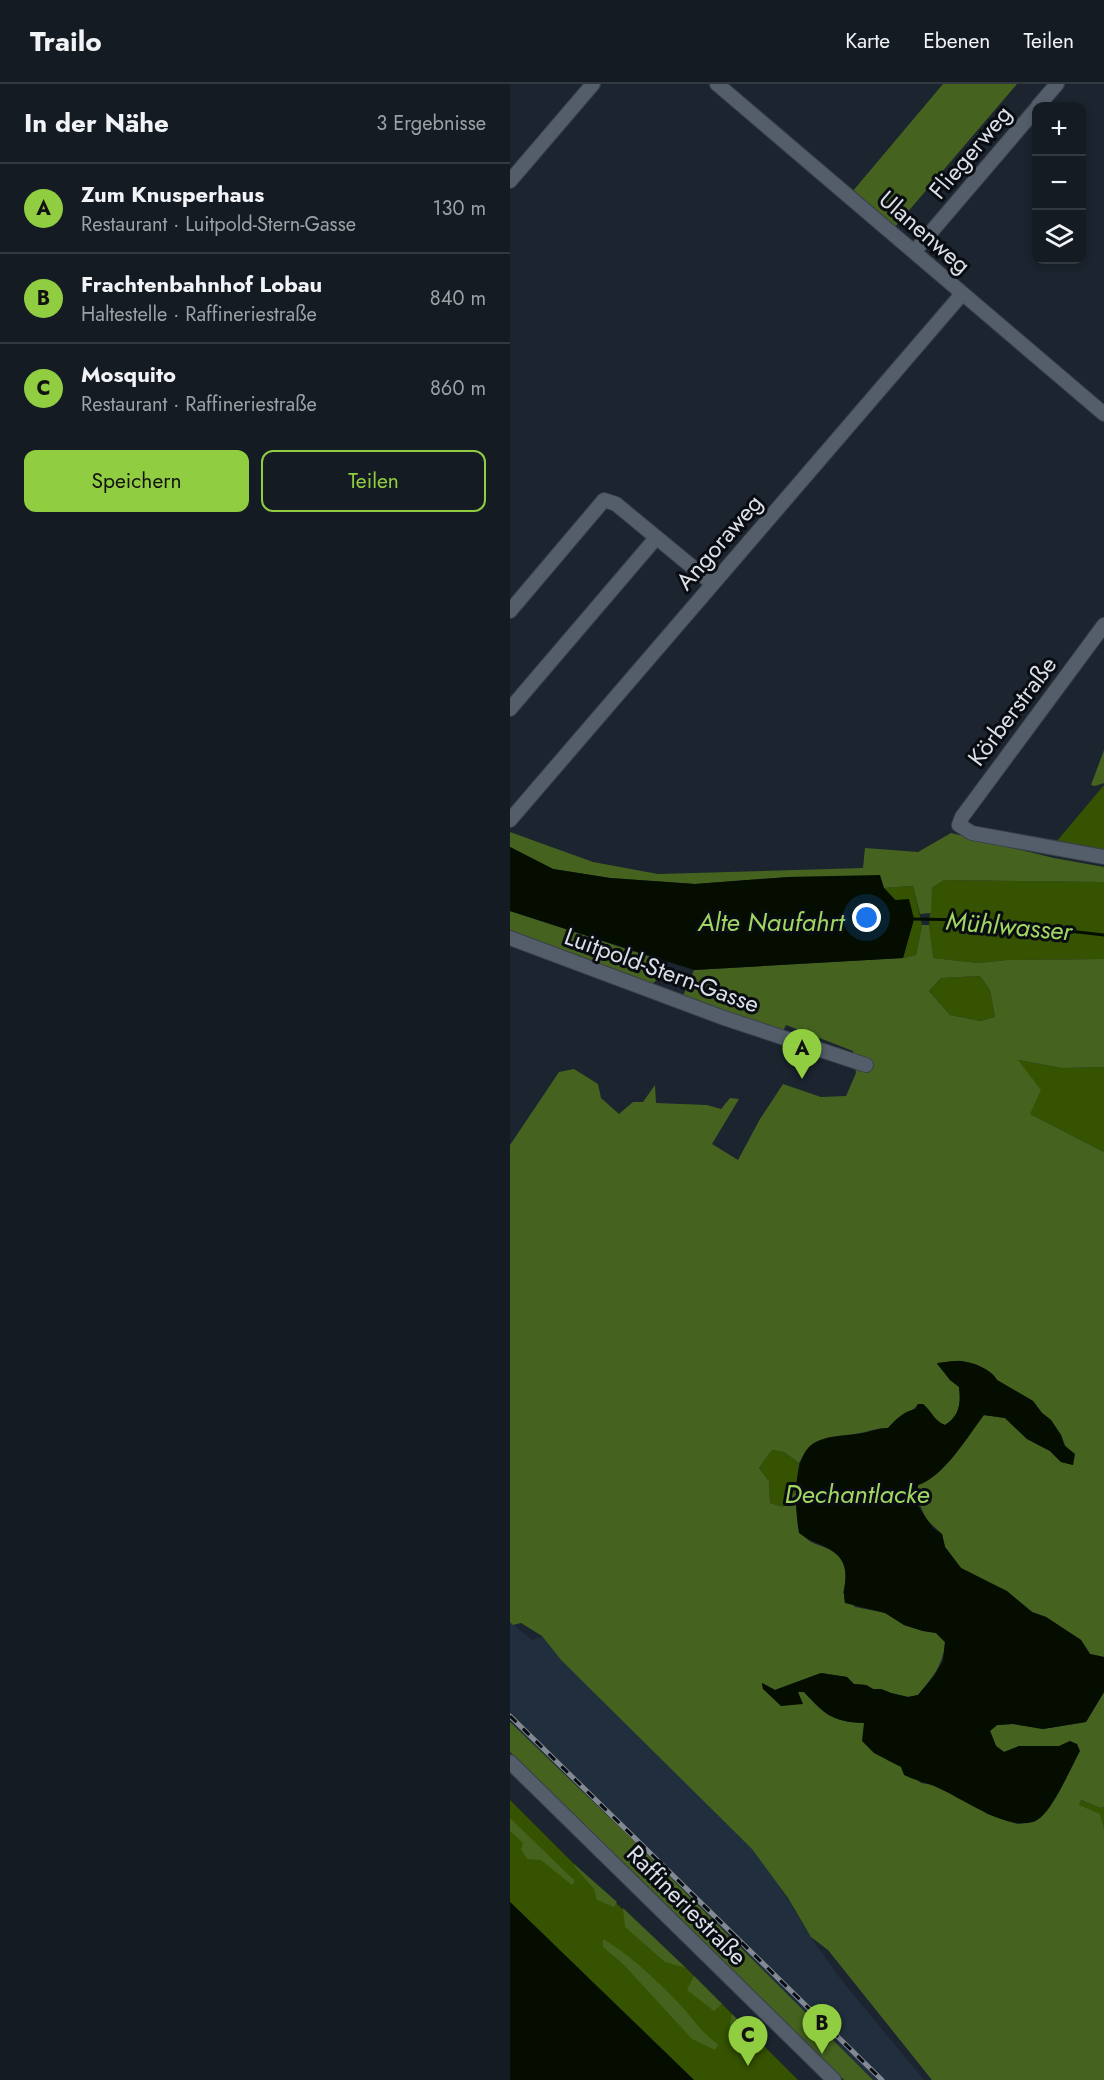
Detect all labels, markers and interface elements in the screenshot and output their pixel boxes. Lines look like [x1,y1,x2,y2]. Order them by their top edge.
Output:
text: Trailo [30,21,102,62]
text: Karte [845,26,890,56]
text: Ebenen [923,26,990,56]
text: Teilen [1023,26,1074,56]
street label: Fliegerweg [920,97,1020,207]
map controls [1032,102,1086,264]
button: + [1032,102,1086,156]
text: In der Nähe [24,104,169,142]
text: 3 Ergebnisse [376,109,486,138]
button: − [1032,156,1086,210]
text: Zum Knusperhaus [81,178,264,210]
street label: Ulanenweg [871,182,979,282]
text: A [36,194,51,223]
text: 130 m [432,194,486,223]
text: Restaurant · Luitpold-Stern-Gasse [81,210,356,239]
button: layers [1032,210,1086,264]
text: Frachtenbahnhof Lobau [81,268,322,300]
text: B [37,284,50,313]
text: 840 m [430,284,486,313]
text: Haltestelle · Raffineriestraße [81,300,317,329]
text: Mosquito [81,358,176,390]
text: C [36,374,51,403]
text: 860 m [430,374,486,403]
text: Restaurant · Raffineriestraße [81,390,317,419]
button: Speichern [24,450,249,512]
button: Teilen [261,450,486,512]
street label: Angoraweg [667,486,771,598]
street label: Körberstraße [959,649,1065,773]
water label: Mühlwasser [944,902,1075,951]
water label: Alte Naufahrt [697,903,846,941]
your location [852,903,881,932]
street label: Luitpold-Stern-Gasse [560,919,764,1021]
pin: A [782,1030,822,1079]
water label: Dechantlacke [784,1475,930,1513]
street label: Raffineriestraße [619,1837,755,1973]
pin: B [802,2004,842,2054]
pin: C [728,2016,768,2066]

